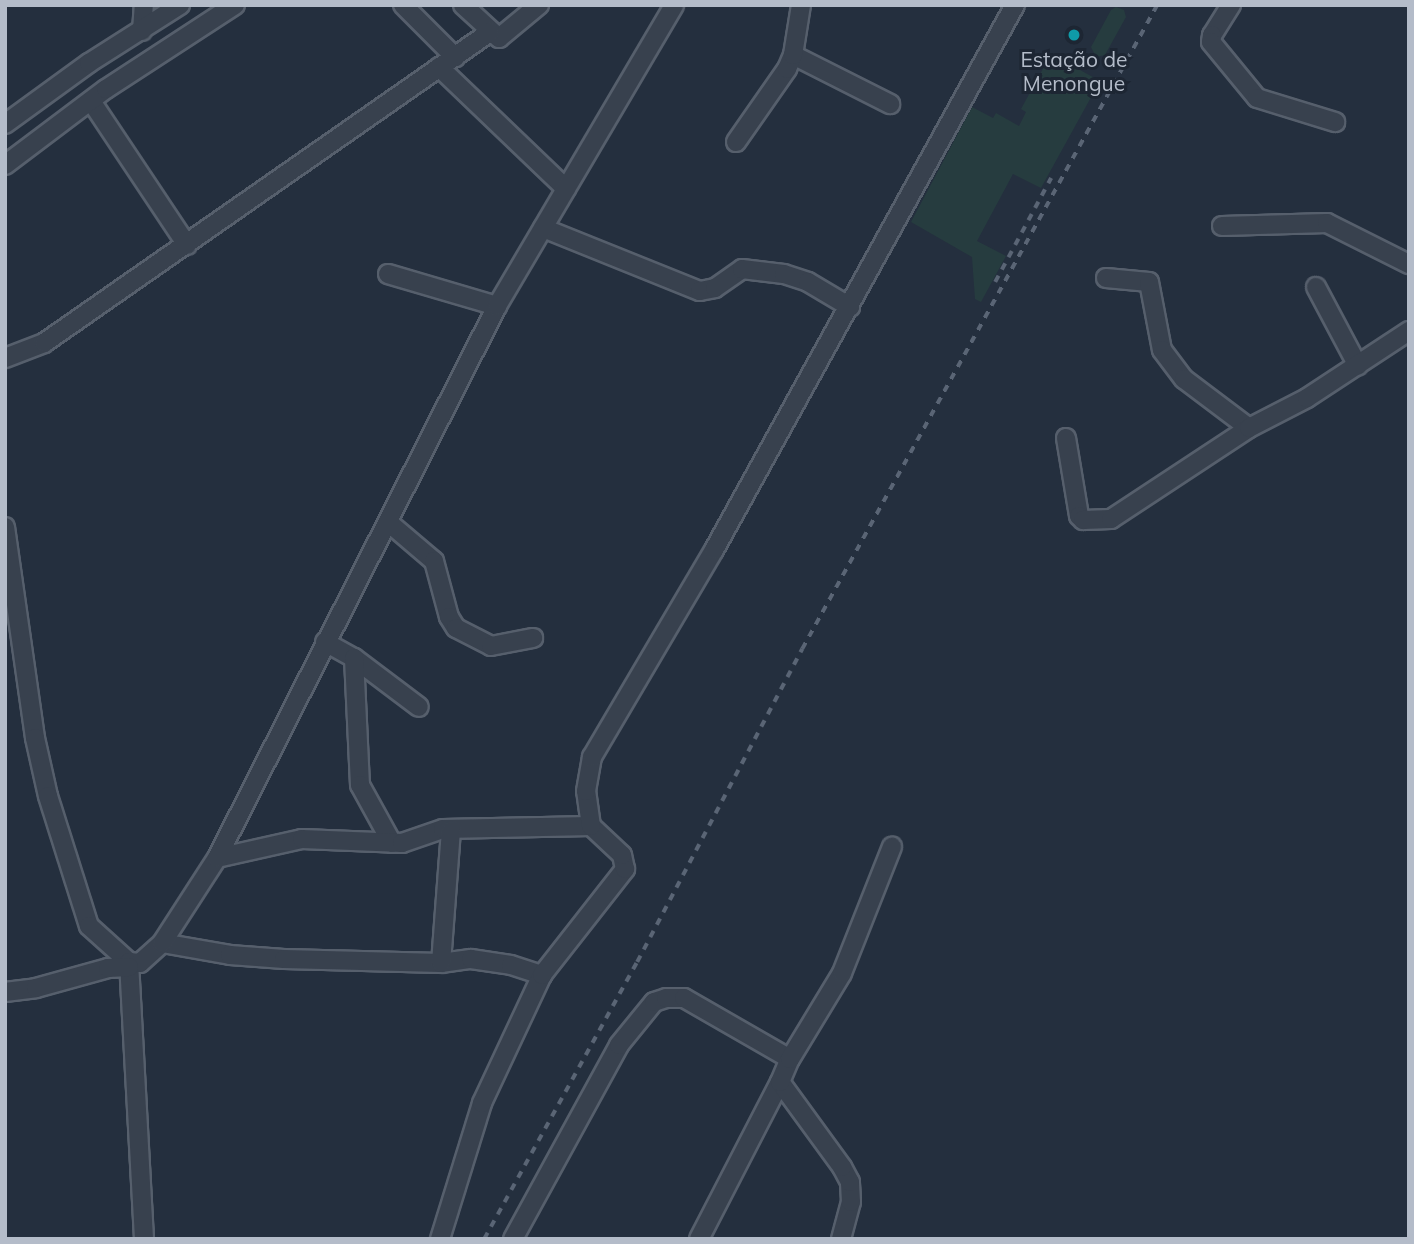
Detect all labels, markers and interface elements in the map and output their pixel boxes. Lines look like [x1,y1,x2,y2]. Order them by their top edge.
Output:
marker: Estação de Menongue [1066,27,1082,43]
place label: Estação de Menongue [1021,46,1127,96]

